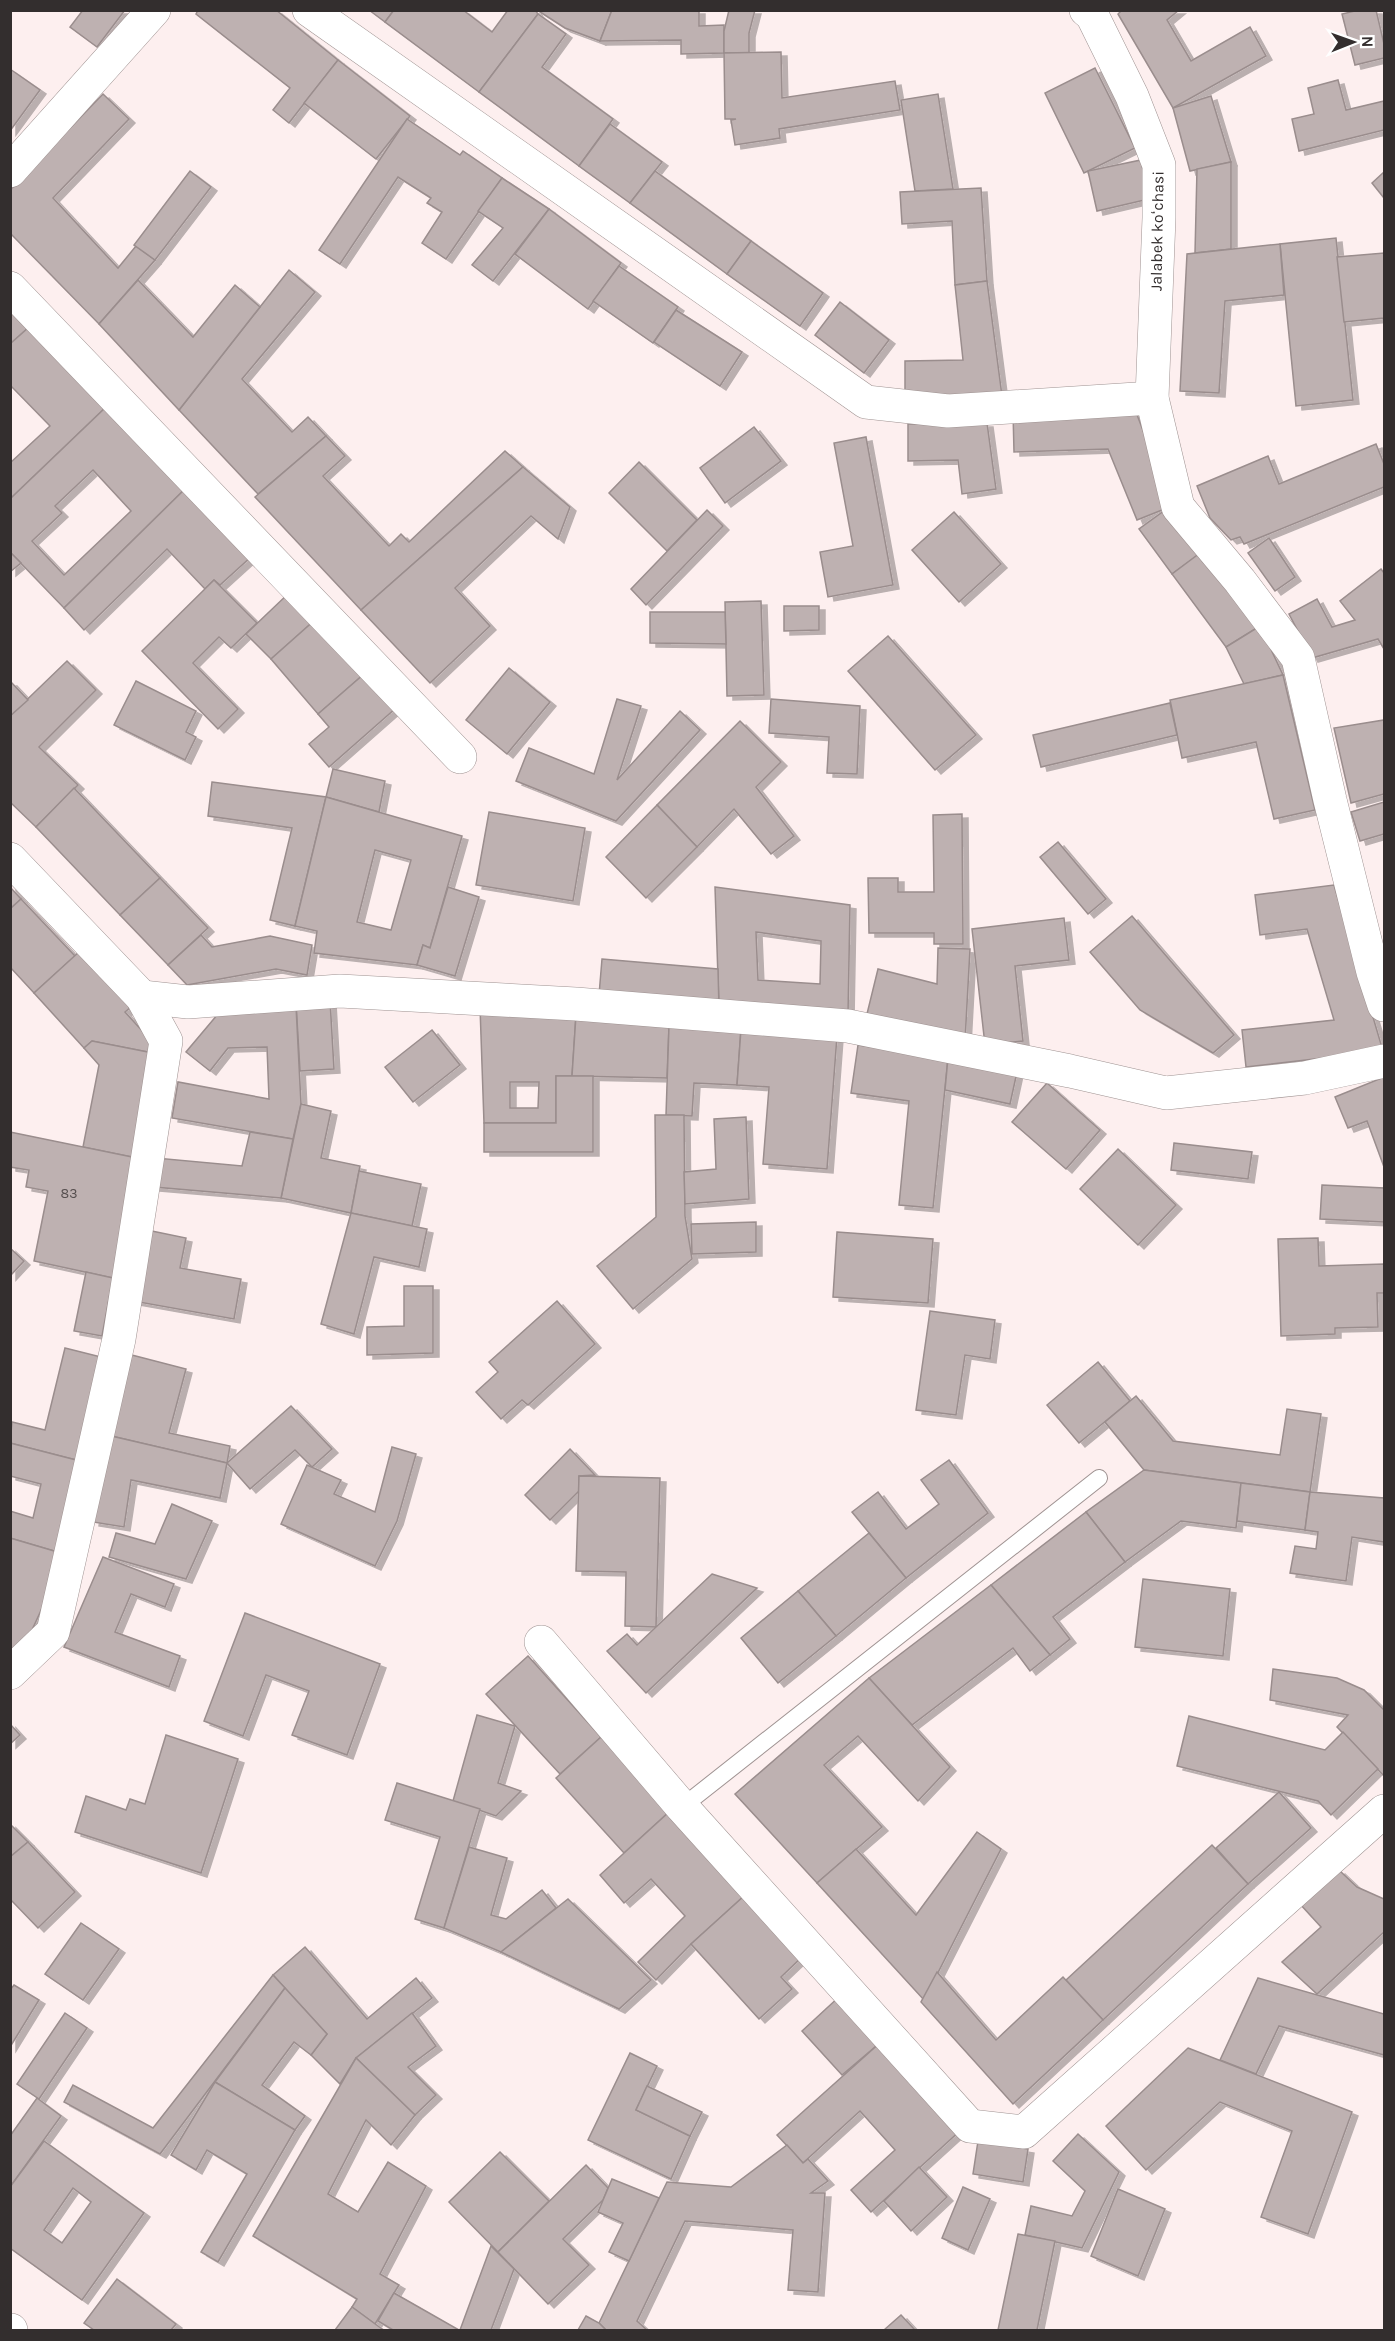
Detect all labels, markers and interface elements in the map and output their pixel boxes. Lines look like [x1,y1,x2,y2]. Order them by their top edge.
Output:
north arrow [1323,12,1383,72]
text: N [1358,36,1377,48]
street label: Jalabek koʻchasi [1146,171,1168,291]
house number: 83 [61,1185,77,1202]

